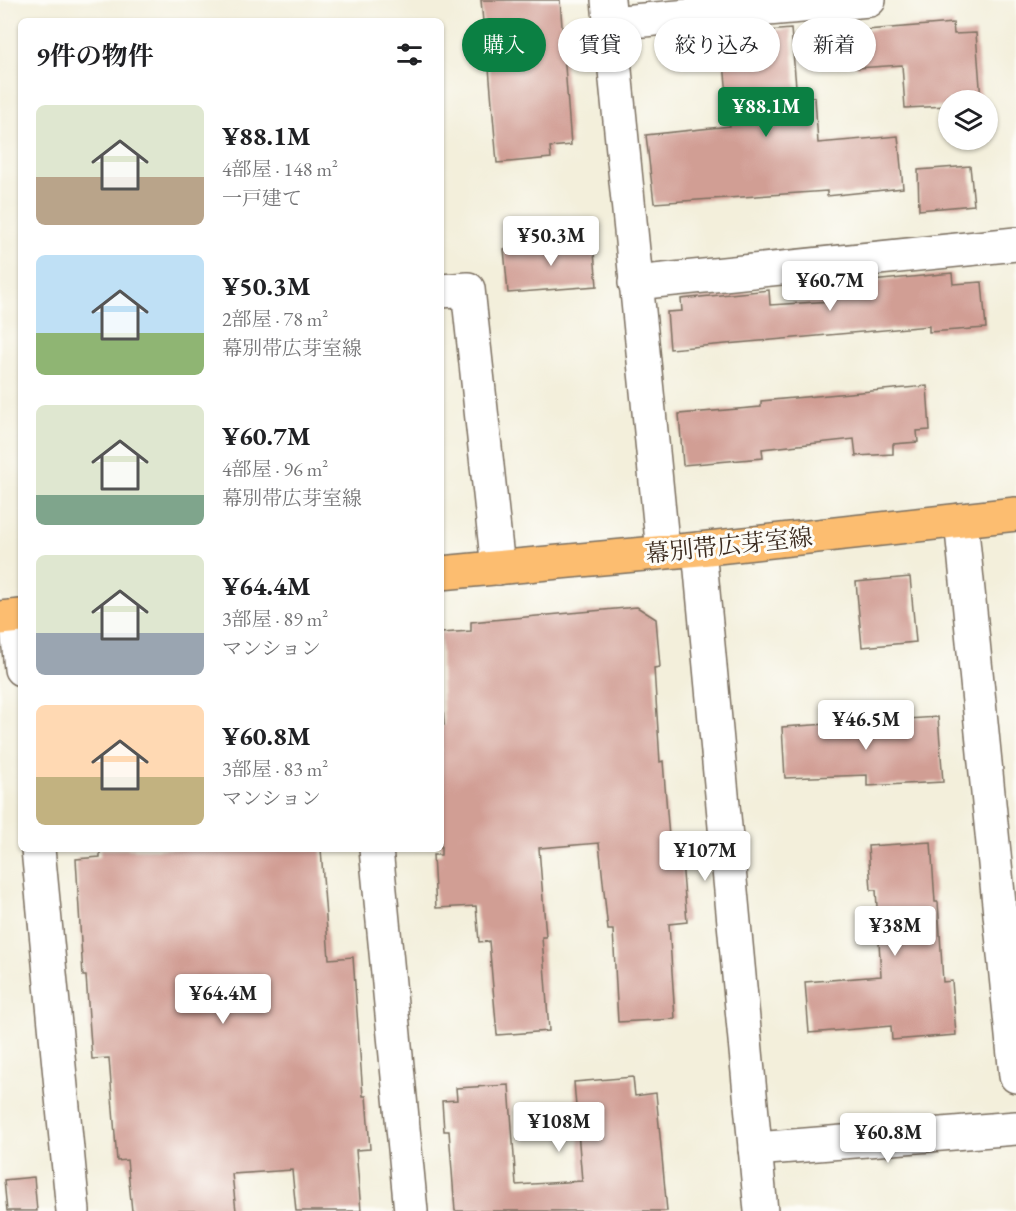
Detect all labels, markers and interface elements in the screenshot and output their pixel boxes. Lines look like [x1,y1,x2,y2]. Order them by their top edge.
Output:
chip: 購入 [462,18,546,72]
chip: 賃貸 [558,18,642,72]
chip: 絞り込み [654,18,780,72]
chip: 新着 [792,18,876,72]
icon: filters [393,38,426,71]
text: 9件の物件 [36,39,154,73]
pin: ¥88.1M [717,87,815,138]
map controls [938,90,998,150]
button: layers [938,90,998,150]
text: ¥88.1M [732,93,800,119]
text: ¥88.1M [222,119,311,153]
icon: home [84,129,156,201]
text: 4部屋 · 148 m² [222,156,338,182]
text: 一戸建て [222,185,302,211]
pin: ¥50.3M [502,216,600,267]
text: ¥50.3M [517,222,585,248]
pin: ¥60.7M [781,261,879,312]
text: ¥60.7M [796,267,864,293]
text: ¥50.3M [222,269,311,303]
icon: home [84,279,156,351]
text: 2部屋 · 78 m² [222,306,328,332]
text: 幕別帯広芽室線 [222,335,362,361]
text: ¥60.7M [222,419,311,453]
icon: home [84,429,156,501]
text: 4部屋 · 96 m² [222,456,328,482]
text: 幕別帯広芽室線 [222,485,362,511]
street label: 幕別帯広芽室線 [644,521,814,569]
text: ¥64.4M [222,569,311,603]
icon: home [84,579,156,651]
text: 3部屋 · 89 m² [222,606,328,632]
text: マンション [222,635,321,661]
pin: ¥46.5M [817,700,915,751]
text: ¥46.5M [832,706,900,732]
text: ¥60.8M [222,719,311,753]
icon: home [84,729,156,801]
text: 3部屋 · 83 m² [222,756,328,782]
text: マンション [222,785,321,811]
pin: ¥107M [663,831,747,882]
text: ¥107M [673,837,737,863]
pin: ¥38M [859,906,931,957]
text: ¥38M [869,912,921,938]
pin: ¥64.4M [174,974,272,1025]
text: ¥64.4M [189,980,257,1006]
pin: ¥108M [517,1102,601,1153]
text: ¥108M [527,1108,591,1134]
pin: ¥60.8M [839,1113,937,1164]
text: ¥60.8M [854,1119,922,1145]

